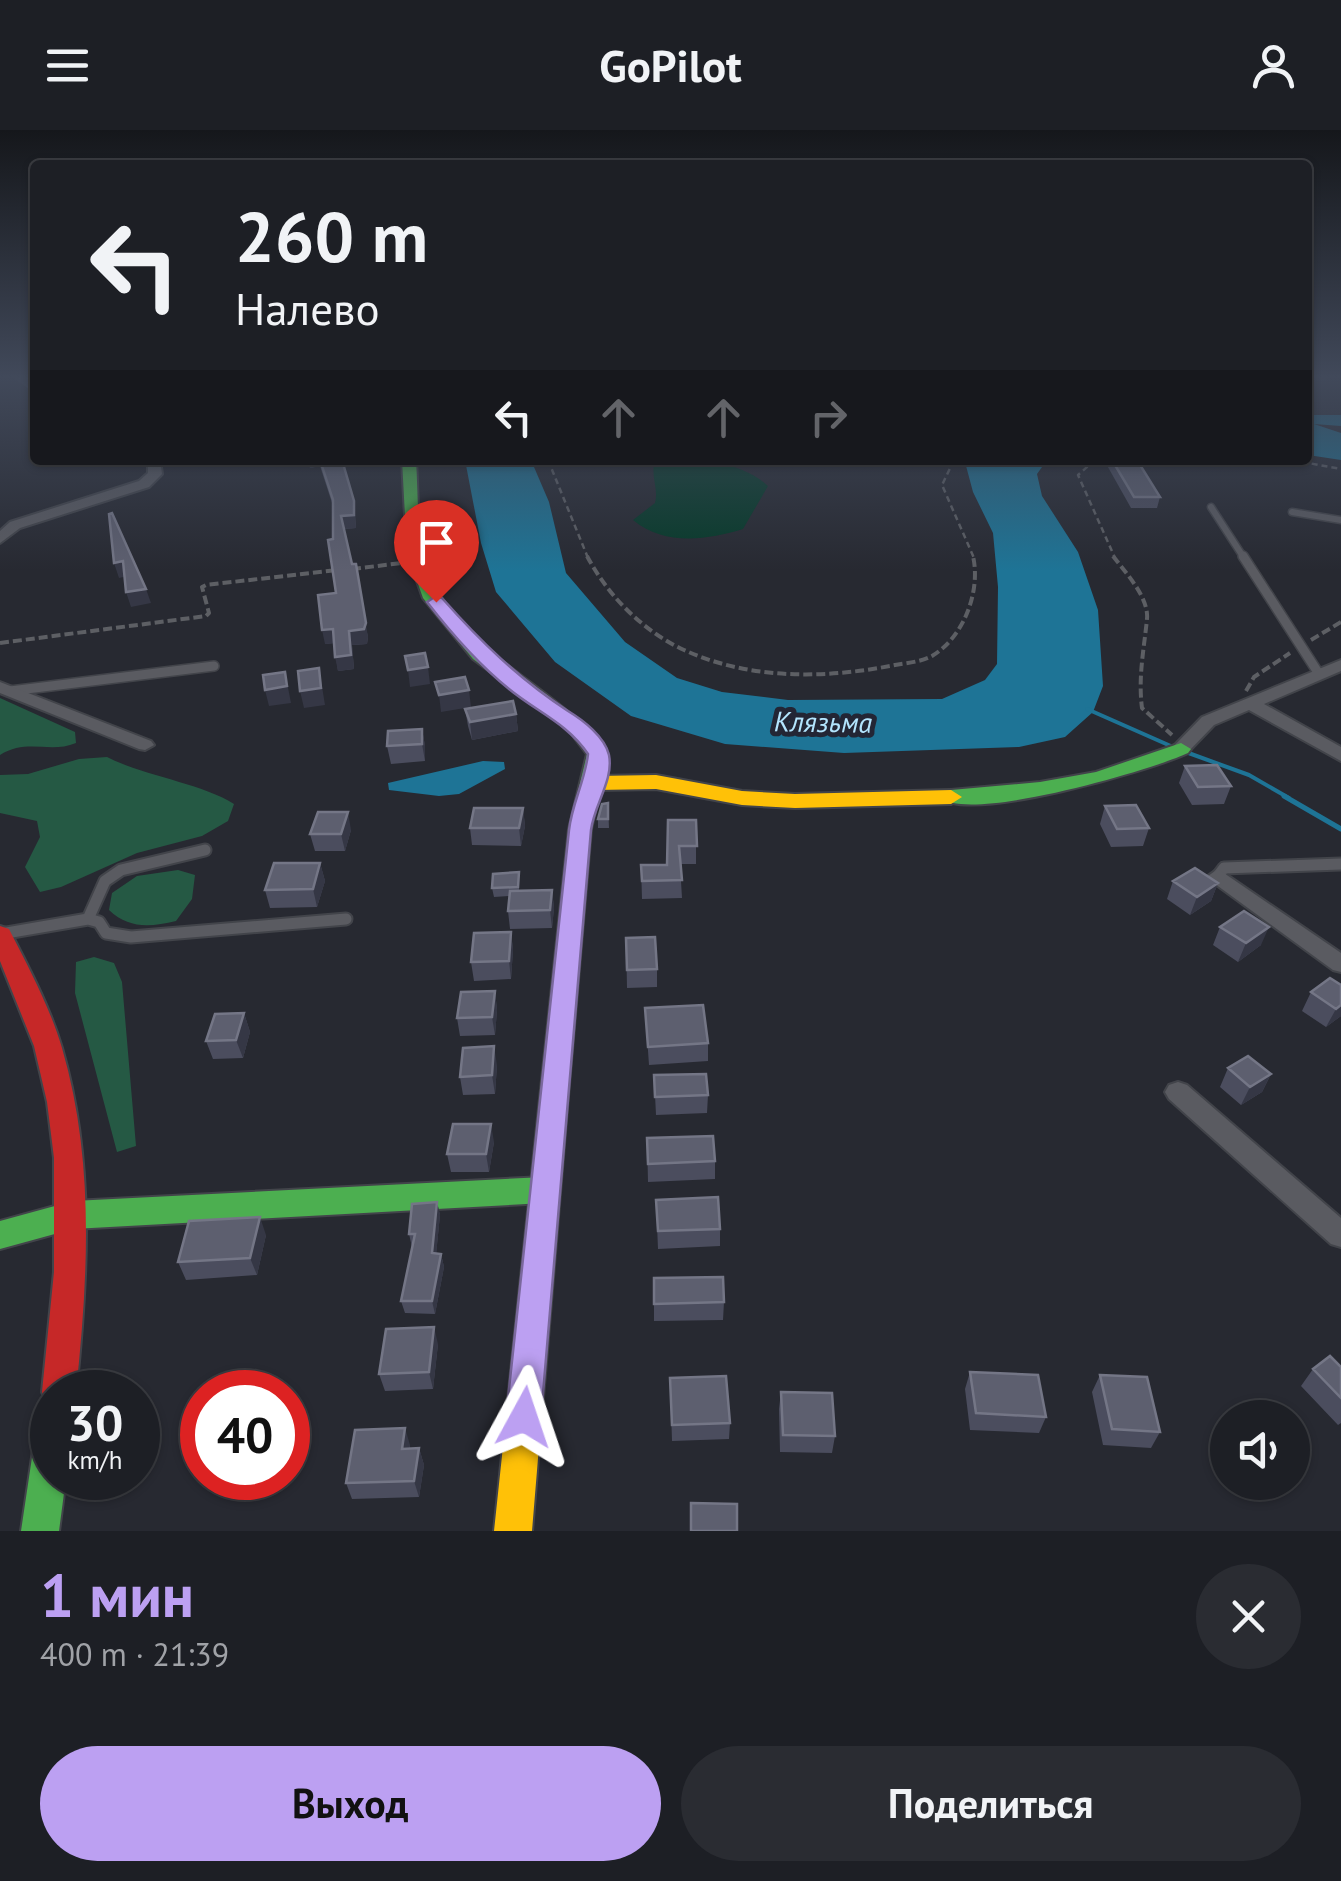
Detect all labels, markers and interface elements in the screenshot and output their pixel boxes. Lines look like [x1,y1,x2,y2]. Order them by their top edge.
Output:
text: GoPilot [599,36,742,94]
icon: menu [40,38,95,93]
icon: person [1246,38,1301,93]
text: 260 m [235,191,428,281]
icon: left [70,200,200,330]
text: Налево [235,279,380,337]
icon: left [486,390,541,445]
icon: ahead [591,390,646,445]
icon: ahead [696,390,751,445]
icon: right [801,390,856,445]
pin [394,500,479,603]
icon: arrive [409,515,464,570]
water label: Клязьма [774,702,873,741]
position arrow [472,1365,576,1469]
speed limit sign: 40 [180,1370,310,1500]
text: 30 [67,1390,123,1455]
map controls [1210,1400,1310,1500]
button: sound [1210,1400,1310,1500]
text: km/h [68,1444,122,1476]
text: 1 мин [40,1556,194,1634]
button: close [1196,1564,1301,1669]
text: 400 m · 21:39 [40,1633,229,1675]
button: Выход [40,1746,661,1861]
button: Поделиться [681,1746,1301,1861]

